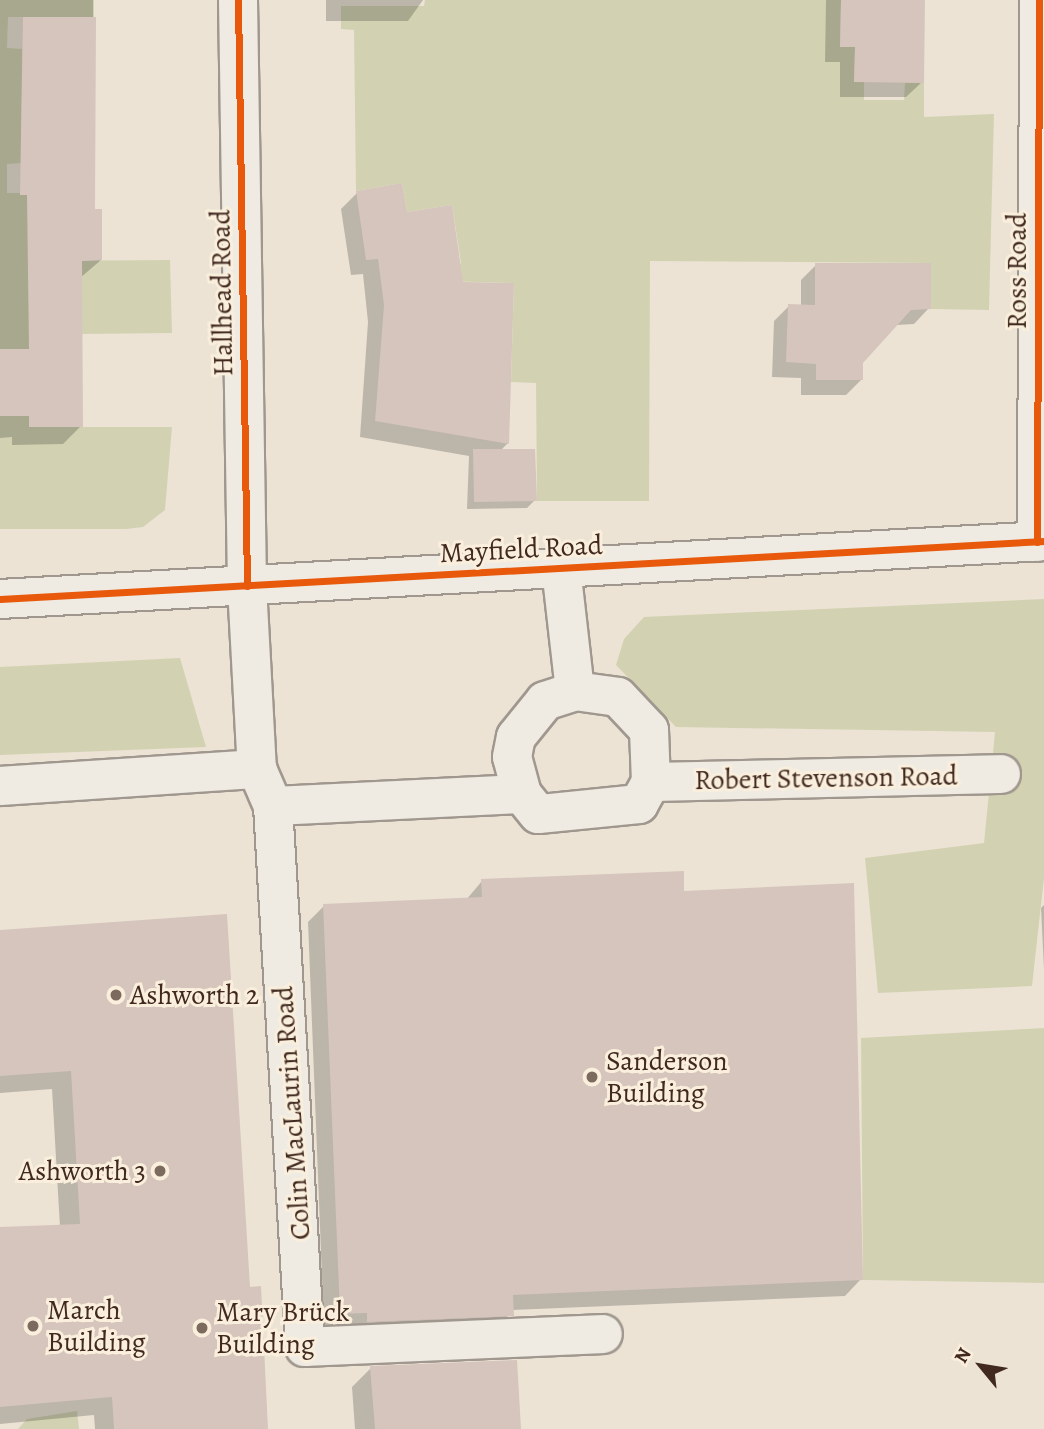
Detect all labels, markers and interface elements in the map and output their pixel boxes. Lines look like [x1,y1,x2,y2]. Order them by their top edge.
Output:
street label: Hallhead Road [204,209,240,377]
street label: Ross Road [1000,213,1034,329]
street label: Mayfield Road [439,528,603,570]
street label: Robert Stevenson Road [694,759,958,797]
place label: Ashworth 2 [130,978,259,1012]
street label: Colin MacLaurin Road [266,985,318,1241]
marker: Ashworth 2 [108,987,124,1003]
place label: Sanderson Building [606,1044,728,1110]
marker: Sanderson Building [584,1069,600,1085]
place label: Ashworth 3 [19,1154,146,1188]
marker: Ashworth 3 [152,1163,168,1179]
place label: March Building [47,1293,146,1359]
place label: Mary Brück Building [216,1295,350,1361]
marker: March Building [25,1318,41,1334]
marker: Mary Brück Building [194,1320,210,1336]
north arrow [946,1331,1016,1401]
text: N [948,1343,978,1368]

